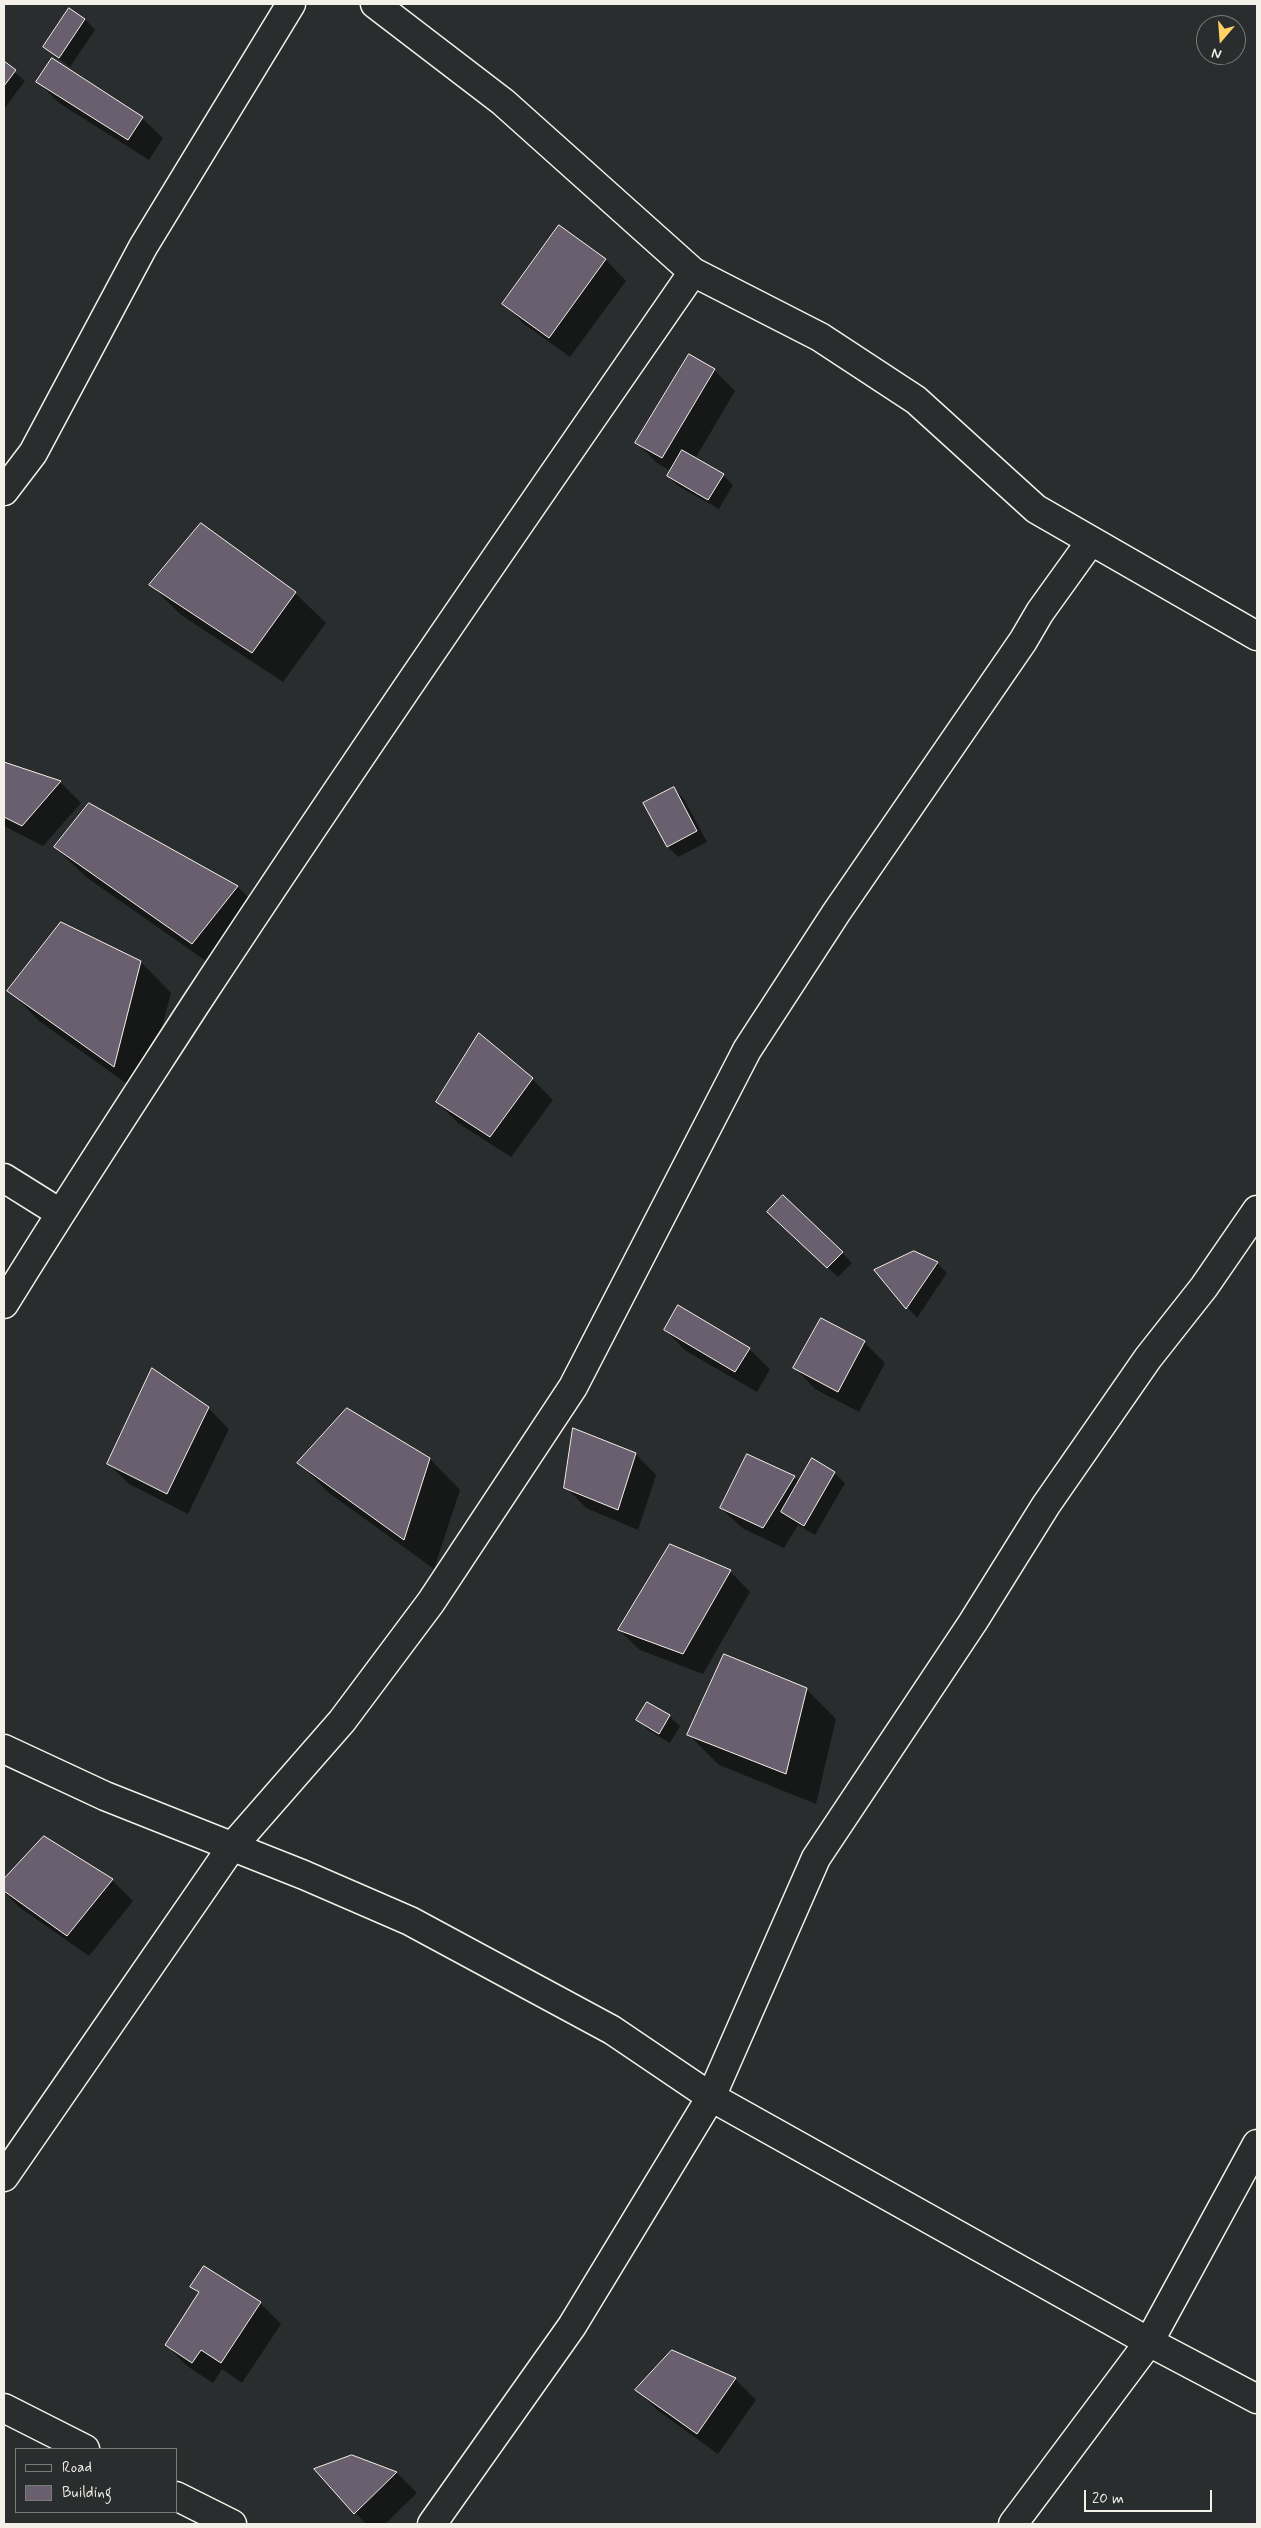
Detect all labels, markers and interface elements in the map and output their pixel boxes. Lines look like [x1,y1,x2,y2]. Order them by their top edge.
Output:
north arrow [1196,15,1246,65]
text: N [1209,43,1224,63]
legend [15,2448,178,2513]
text: Road [62,2458,92,2478]
scale bar [1086,2480,1214,2512]
text: Building [62,2483,112,2503]
text: 20 m [1092,2489,1124,2509]

